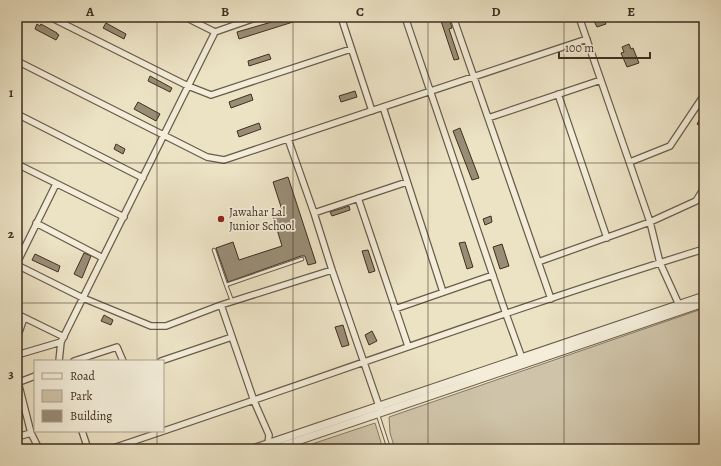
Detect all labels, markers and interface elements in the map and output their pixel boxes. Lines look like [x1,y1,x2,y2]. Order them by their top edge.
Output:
text: A [85,3,95,20]
text: B [221,3,229,20]
text: C [356,3,364,20]
text: D [491,3,501,20]
text: E [627,3,635,20]
scale bar [559,34,650,60]
text: 100 m [565,40,594,56]
text: 1 [9,84,14,101]
place label: Jawahar Lal Junior School [229,204,295,234]
marker: Jawahar Lal Junior School [216,214,226,224]
text: 2 [8,225,15,242]
legend [34,360,164,432]
text: 3 [8,365,14,382]
text: Road [70,368,96,384]
text: Park [70,388,93,404]
text: Building [70,408,112,424]

